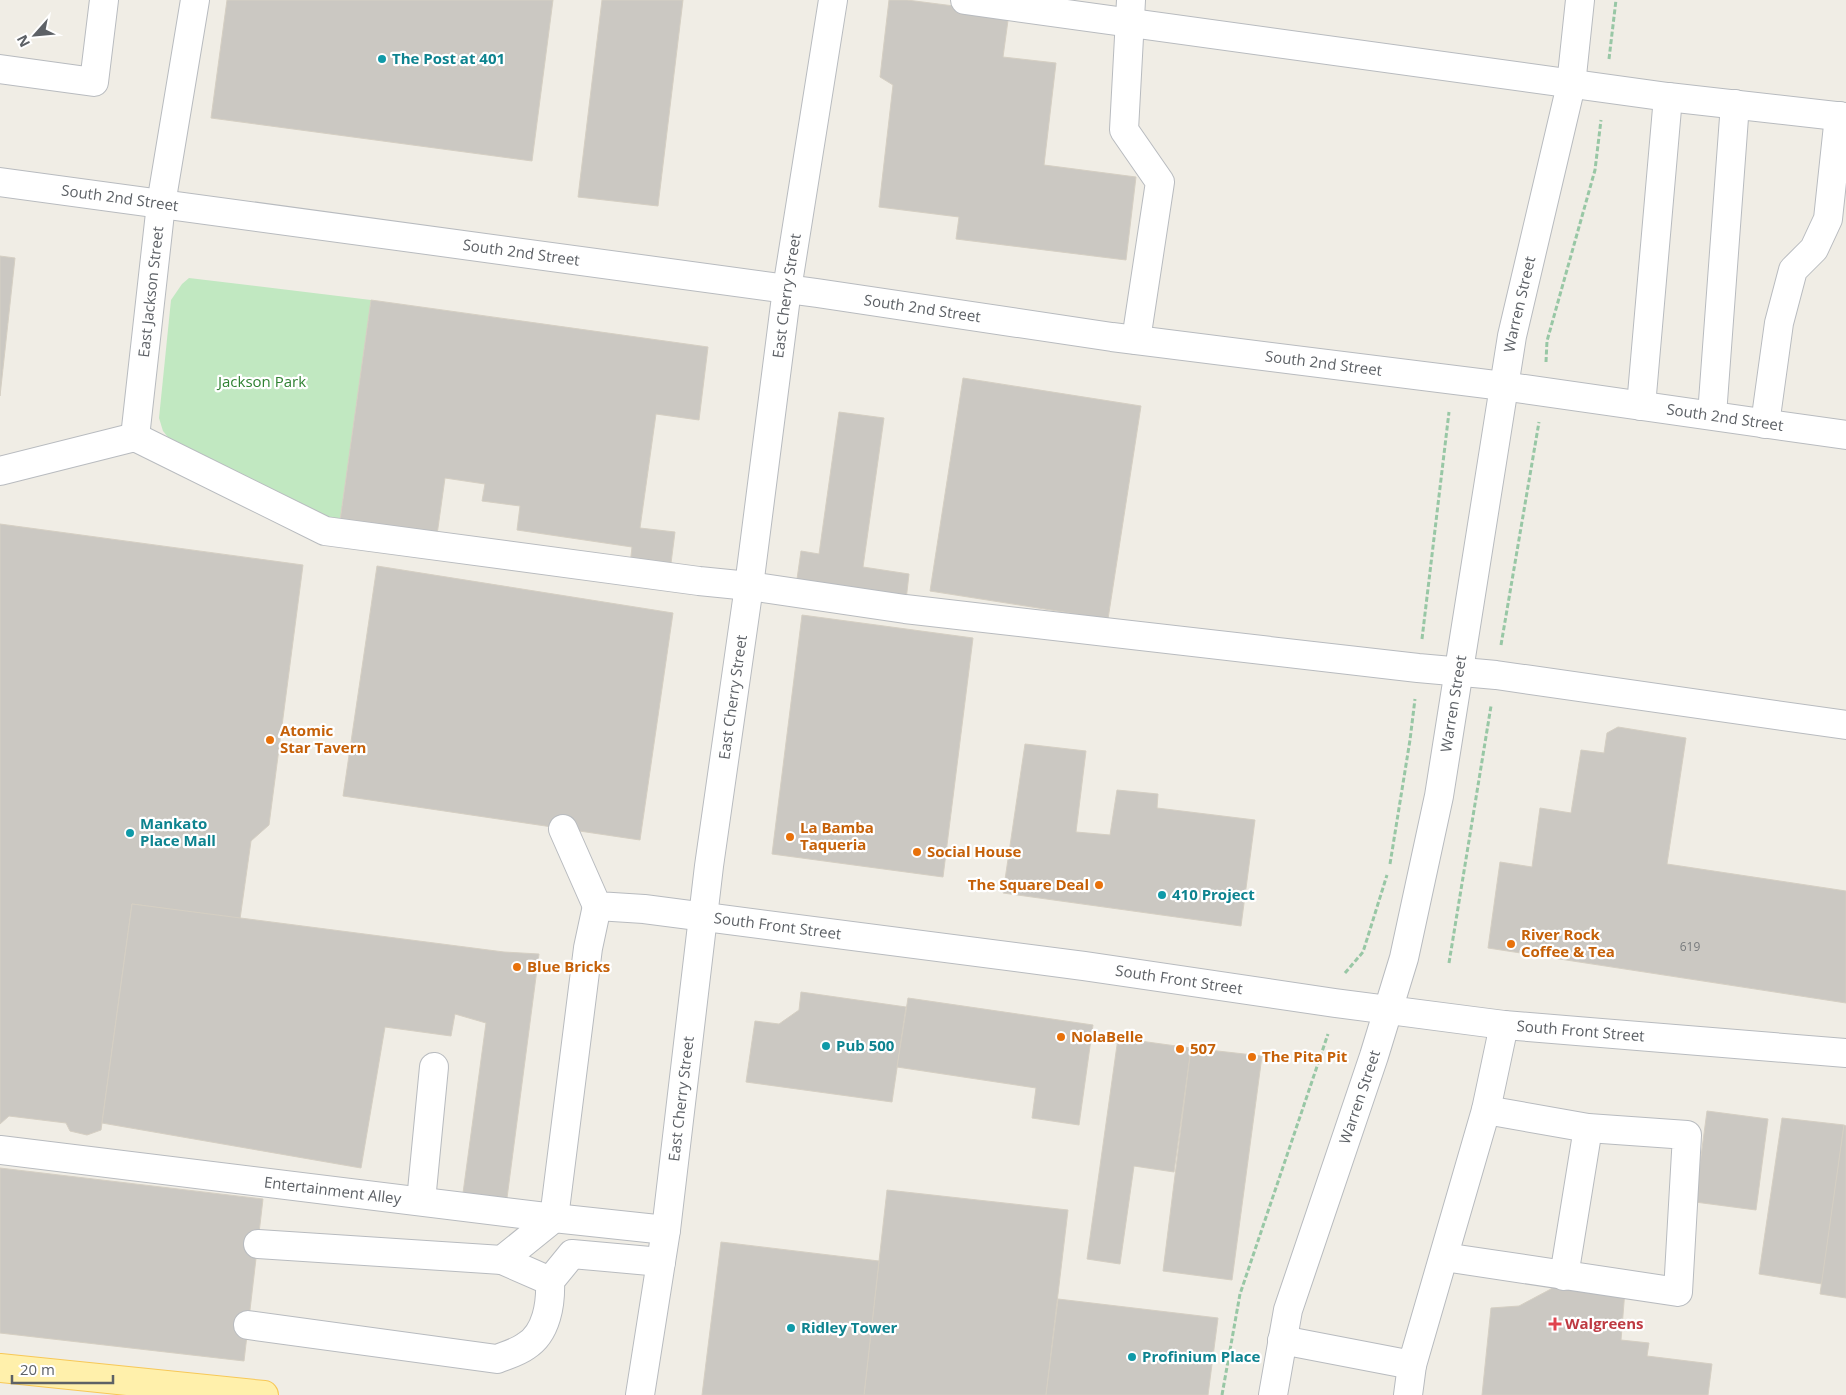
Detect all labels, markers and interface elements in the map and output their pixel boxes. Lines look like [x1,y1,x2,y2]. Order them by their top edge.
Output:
north arrow [10,10,60,60]
text: N [12,32,34,51]
place label: The Post at 401 [392,48,505,68]
marker: The Post at 401 [376,53,388,65]
street label: South 2nd Street [60,179,180,215]
street label: East Jackson Street [133,225,167,358]
street label: East Cherry Street [767,232,805,359]
street label: South 2nd Street [462,234,581,270]
street label: Warren Street [1499,254,1539,354]
street label: South 2nd Street [863,289,982,326]
street label: South 2nd Street [1264,345,1383,380]
park label: Jackson Park [216,371,306,391]
street label: South 2nd Street [1665,398,1785,435]
street label: East Cherry Street [713,633,751,761]
street label: Warren Street [1435,654,1470,754]
place label: Atomic Star Tavern [280,720,366,757]
marker: Atomic Star Tavern [264,734,276,746]
place label: Mankato Place Mall [140,813,216,850]
place label: La Bamba Taqueria [800,817,874,854]
marker: Mankato Place Mall [124,827,136,839]
marker: La Bamba Taqueria [784,831,796,843]
place label: Social House [927,841,1021,861]
marker: Social House [911,846,923,858]
place label: The Square Deal [968,874,1089,894]
marker: The Square Deal [1093,879,1105,891]
place label: 410 Project [1172,884,1255,904]
marker: 410 Project [1156,889,1168,901]
street label: South Front Street [713,907,843,943]
place label: River Rock Coffee & Tea [1521,924,1615,961]
marker: River Rock Coffee & Tea [1505,938,1517,950]
house number: 619 [1680,938,1700,955]
place label: Blue Bricks [527,956,610,976]
street label: South Front Street [1114,960,1244,998]
marker: Blue Bricks [511,961,523,973]
street label: South Front Street [1516,1015,1645,1045]
place label: NolaBelle [1071,1026,1143,1046]
marker: NolaBelle [1055,1031,1067,1043]
street label: East Cherry Street [663,1035,698,1163]
place label: Pub 500 [836,1035,895,1055]
place label: 507 [1190,1038,1216,1058]
marker: Pub 500 [820,1040,832,1052]
marker: 507 [1174,1043,1186,1055]
place label: The Pita Pit [1262,1046,1348,1066]
street label: Warren Street [1334,1047,1384,1146]
marker: The Pita Pit [1246,1051,1258,1063]
street label: Entertainment Alley [263,1171,403,1208]
place label: Walgreens [1565,1313,1643,1333]
place label: Ridley Tower [801,1317,898,1337]
marker: Walgreens [1549,1318,1561,1330]
marker: Ridley Tower [785,1322,797,1334]
place label: Profinium Place [1142,1346,1261,1366]
marker: Profinium Place [1126,1351,1138,1363]
scale bar [12,1352,114,1384]
text: 20 m [20,1359,55,1379]

